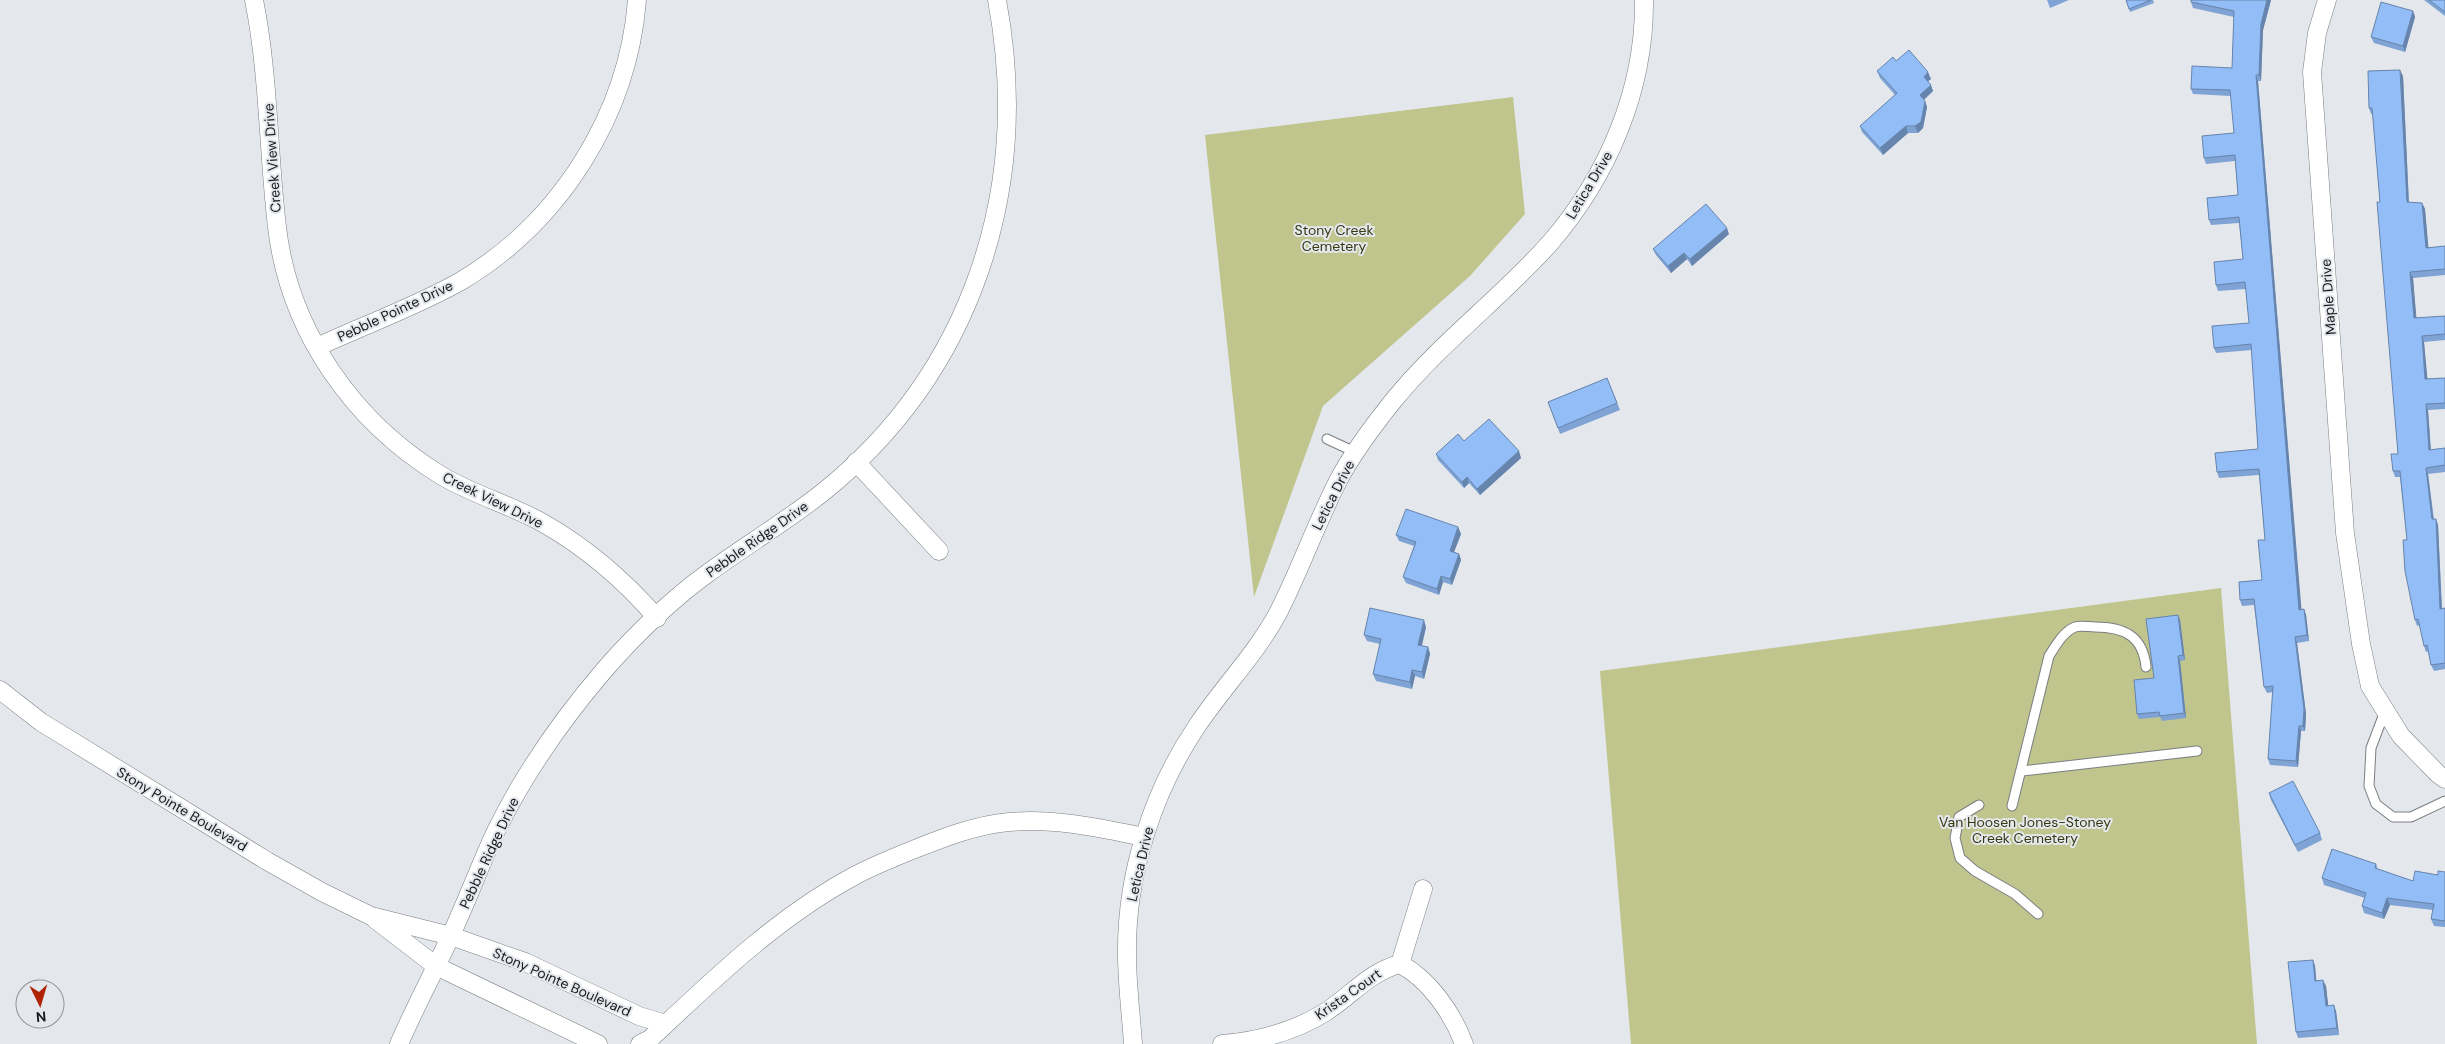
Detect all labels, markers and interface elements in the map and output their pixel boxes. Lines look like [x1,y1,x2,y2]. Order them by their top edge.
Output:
street label: Creek View Drive [259,103,285,213]
street label: Letica Drive [1562,148,1616,222]
park label: Stony Creek Cemetery [1295,221,1373,255]
street label: Maple Drive [2316,258,2340,336]
street label: Pebble Pointe Drive [334,276,456,346]
street label: Letica Drive [1308,457,1358,533]
street label: Creek View Drive [440,468,546,532]
street label: Pebble Ridge Drive [702,497,812,581]
street label: Stony Pointe Boulevard [113,763,251,855]
street label: Pebble Ridge Drive [455,794,523,912]
park label: Van Hoosen Jones-Stoney Creek Cemetery [1939,813,2111,847]
street label: Letica Drive [1123,825,1157,903]
street label: Stony Pointe Boulevard [490,943,634,1021]
street label: Krista Court [1311,964,1385,1024]
north arrow [15,979,65,1029]
text: N [35,1008,47,1026]

